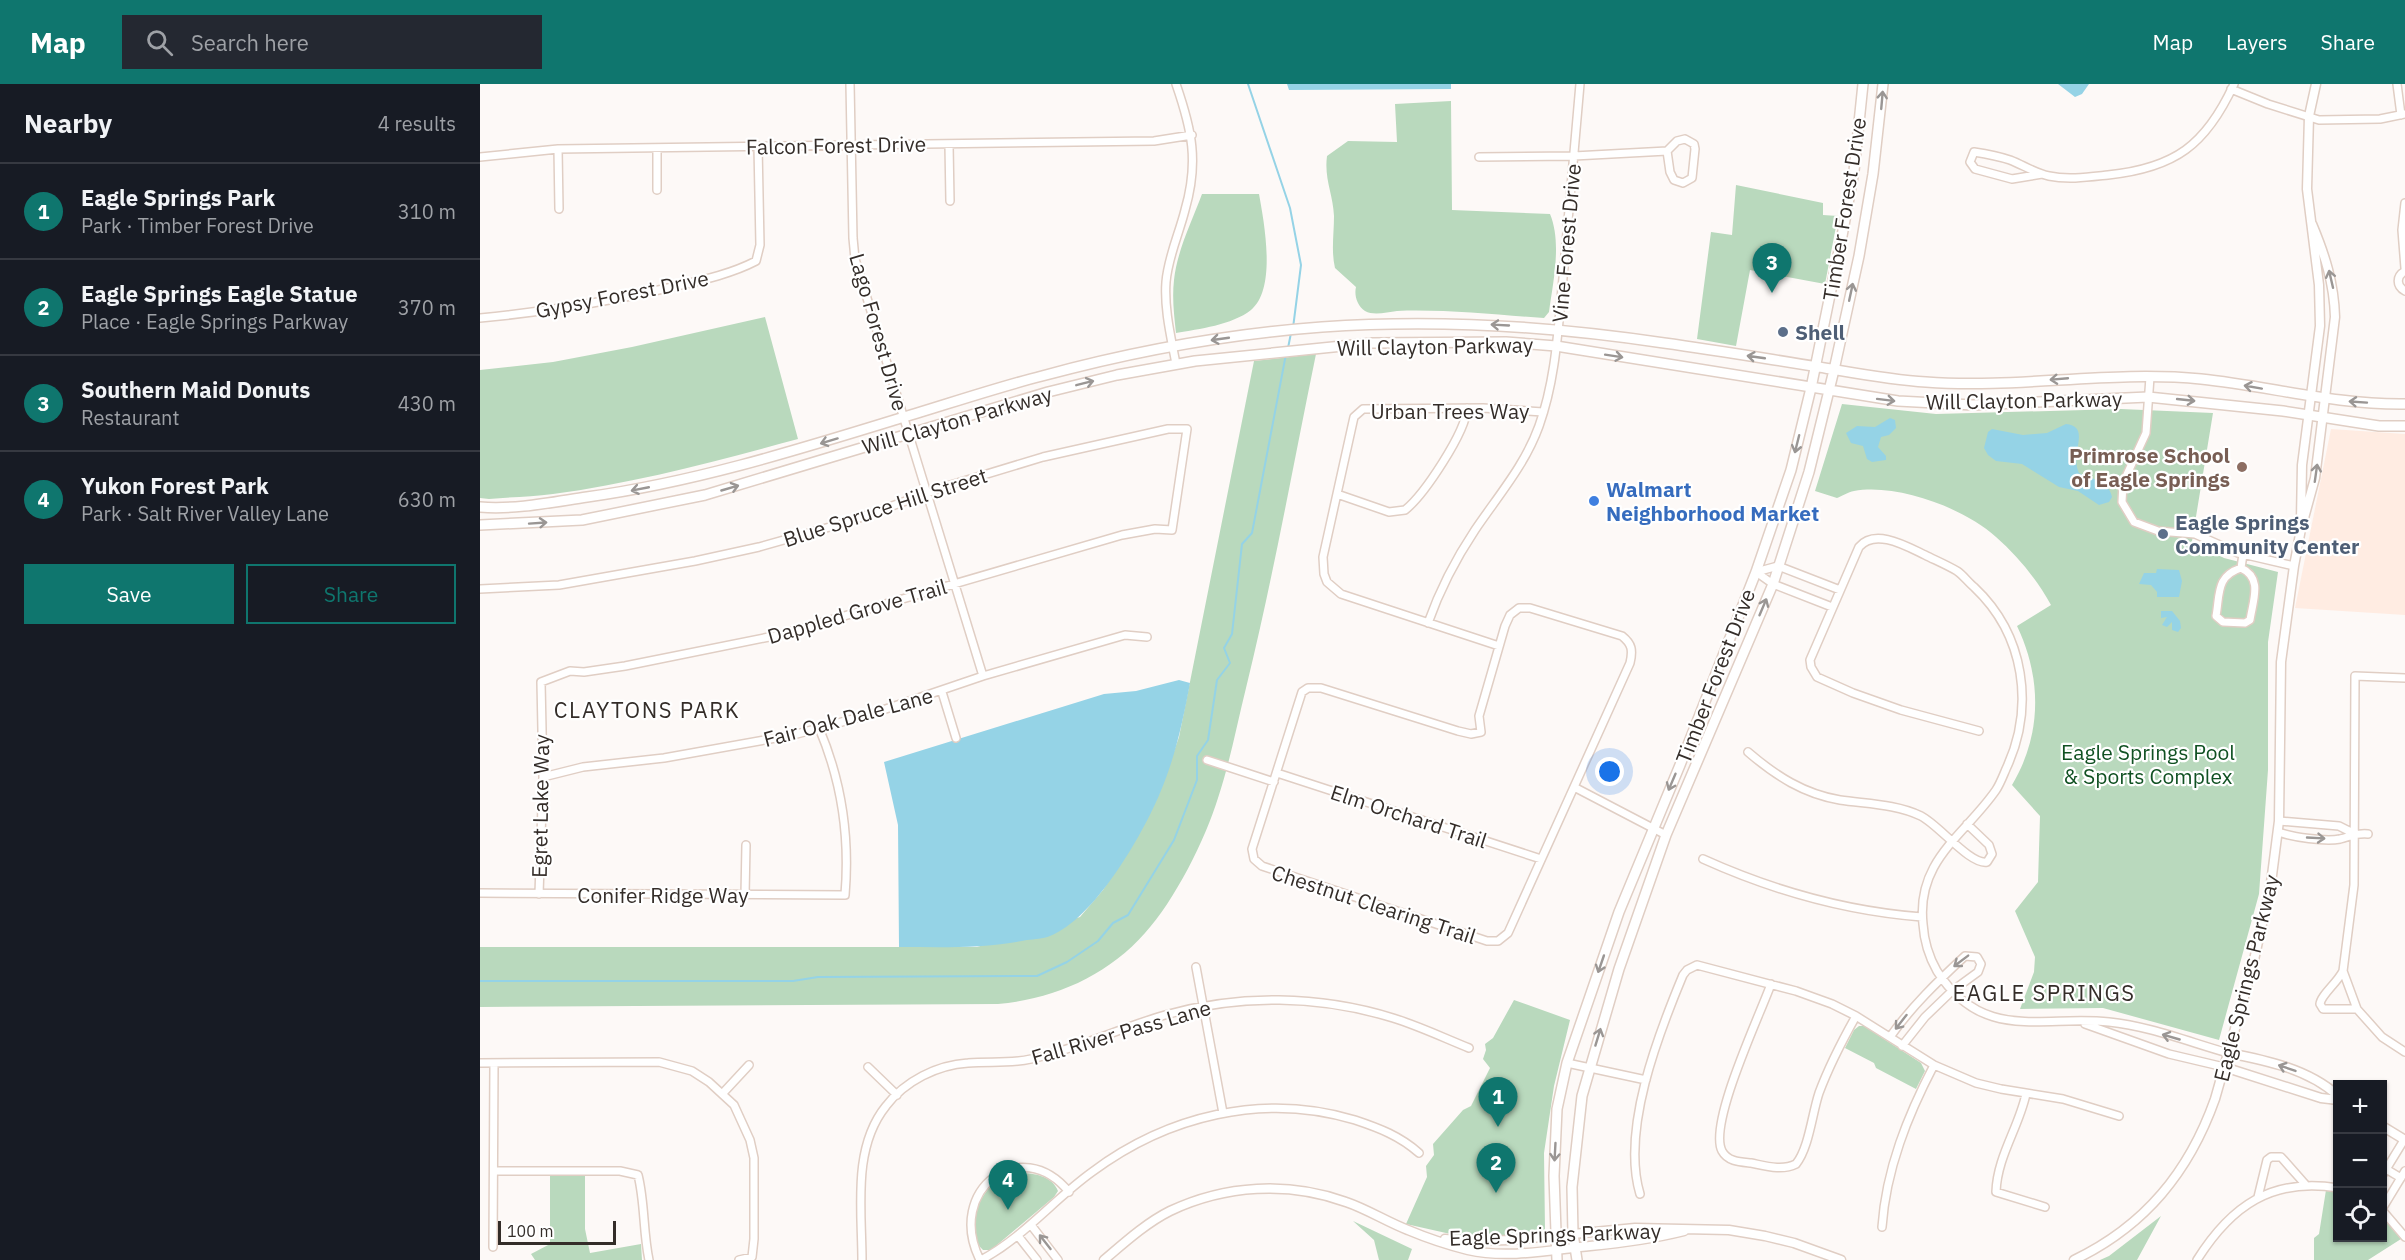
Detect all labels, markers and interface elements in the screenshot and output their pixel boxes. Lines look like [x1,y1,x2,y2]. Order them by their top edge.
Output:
search box [122,15,542,69]
text: Map [30,24,86,61]
icon: search [143,26,176,59]
text: Search here [191,28,309,57]
text: Map [2153,28,2193,56]
text: Layers [2226,28,2288,56]
text: Share [2321,28,2375,56]
one-way arrow [1877,90,1888,110]
text: Nearby [24,106,112,140]
text: 4 results [378,110,456,137]
street label: Timber Forest Drive [1816,115,1872,303]
street label: Falcon Forest Drive [746,129,926,161]
street label: Vine Forest Drive [1545,162,1587,324]
text: Eagle Springs Park [81,183,275,212]
text: 1 [38,198,50,225]
text: 310 m [398,198,456,225]
text: Park · Timber Forest Drive [81,212,314,239]
pin: 3 [1752,244,1792,293]
street label: Lago Forest Drive [843,250,915,414]
street label: Gypsy Forest Drive [533,263,711,325]
one-way arrow [2325,270,2336,290]
text: Eagle Springs Eagle Statue [81,279,358,308]
one-way arrow [1846,283,1857,302]
text: 2 [38,294,50,321]
text: 370 m [398,294,456,321]
text: Place · Eagle Springs Parkway [81,308,348,335]
place label: Shell [1795,318,1845,346]
one-way arrow [1491,320,1511,331]
marker: Shell [1776,325,1790,339]
street label: Will Clayton Parkway [1336,330,1534,362]
one-way arrow [1210,333,1230,344]
one-way arrow [1603,350,1623,361]
one-way arrow [1747,351,1767,362]
one-way arrow [2050,374,2070,385]
text: Southern Maid Donuts [81,375,310,404]
one-way arrow [1075,377,1094,389]
street label: Will Clayton Parkway [859,379,1056,461]
one-way arrow [2244,381,2264,392]
street label: Will Clayton Parkway [1925,384,2123,416]
text: 3 [38,390,50,417]
text: 430 m [398,390,456,417]
one-way arrow [1876,395,1896,406]
one-way arrow [2175,395,2195,406]
one-way arrow [2348,396,2368,407]
street label: Urban Trees Way [1370,397,1530,425]
text: Restaurant [81,404,179,431]
one-way arrow [1790,435,1802,454]
one-way arrow [820,436,839,447]
place label: Primrose School of Eagle Springs [2069,441,2230,493]
marker: Primrose School of Eagle Springs [2235,460,2249,474]
street label: Blue Spruce Hill Street [779,461,991,553]
one-way arrow [2310,463,2321,483]
text: Yukon Forest Park [81,471,269,500]
place label: Walmart Neighborhood Market [1606,475,1819,527]
one-way arrow [720,482,739,493]
one-way arrow [630,484,650,495]
text: 4 [38,486,50,513]
text: 630 m [398,486,456,513]
marker: Walmart Neighborhood Market [1587,494,1601,508]
text: Park · Salt River Valley Lane [81,500,329,527]
place label: Eagle Springs Community Center [2175,508,2360,560]
one-way arrow [528,517,548,528]
marker: Eagle Springs Community Center [2156,527,2170,541]
button: Save [24,564,234,624]
button: Share [246,564,456,624]
street label: Dappled Grove Trail [764,572,950,650]
street label: Timber Forest Drive [1669,585,1761,767]
one-way arrow [1758,598,1769,616]
street label: Fair Oak Dale Lane [760,681,936,753]
district label: CLAYTONS PARK [554,695,740,724]
street label: Egret Lake Way [525,733,555,878]
park label: Eagle Springs Pool & Sports Complex [2061,738,2235,790]
your location [1595,757,1624,786]
one-way arrow [1666,773,1677,791]
street label: Elm Orchard Trail [1327,777,1491,855]
one-way arrow [2305,832,2325,843]
street label: Chestnut Clearing Trail [1268,858,1480,950]
street label: Eagle Springs Parkway [2207,871,2285,1084]
street label: Conifer Ridge Way [577,881,749,909]
one-way arrow [1595,954,1606,973]
one-way arrow [1953,954,1969,967]
district label: EAGLE SPRINGS [1952,978,2136,1007]
street label: Fall River Pass Lane [1028,993,1214,1071]
one-way arrow [1895,1014,1908,1030]
one-way arrow [1593,1028,1604,1047]
one-way arrow [2162,1031,2181,1042]
one-way arrow [2278,1062,2297,1073]
pin: 1 [1478,1078,1518,1127]
map controls [2333,1080,2387,1242]
button: + [2333,1080,2387,1134]
button: − [2333,1134,2387,1188]
one-way arrow [1549,1142,1560,1162]
pin: 2 [1476,1144,1516,1193]
pin: 4 [988,1160,1028,1210]
button: locate [2333,1188,2387,1242]
street label: Eagle Springs Parkway [1448,1216,1662,1252]
scale bar [498,1218,616,1246]
text: 100 m [507,1221,554,1241]
one-way arrow [1038,1235,1051,1251]

